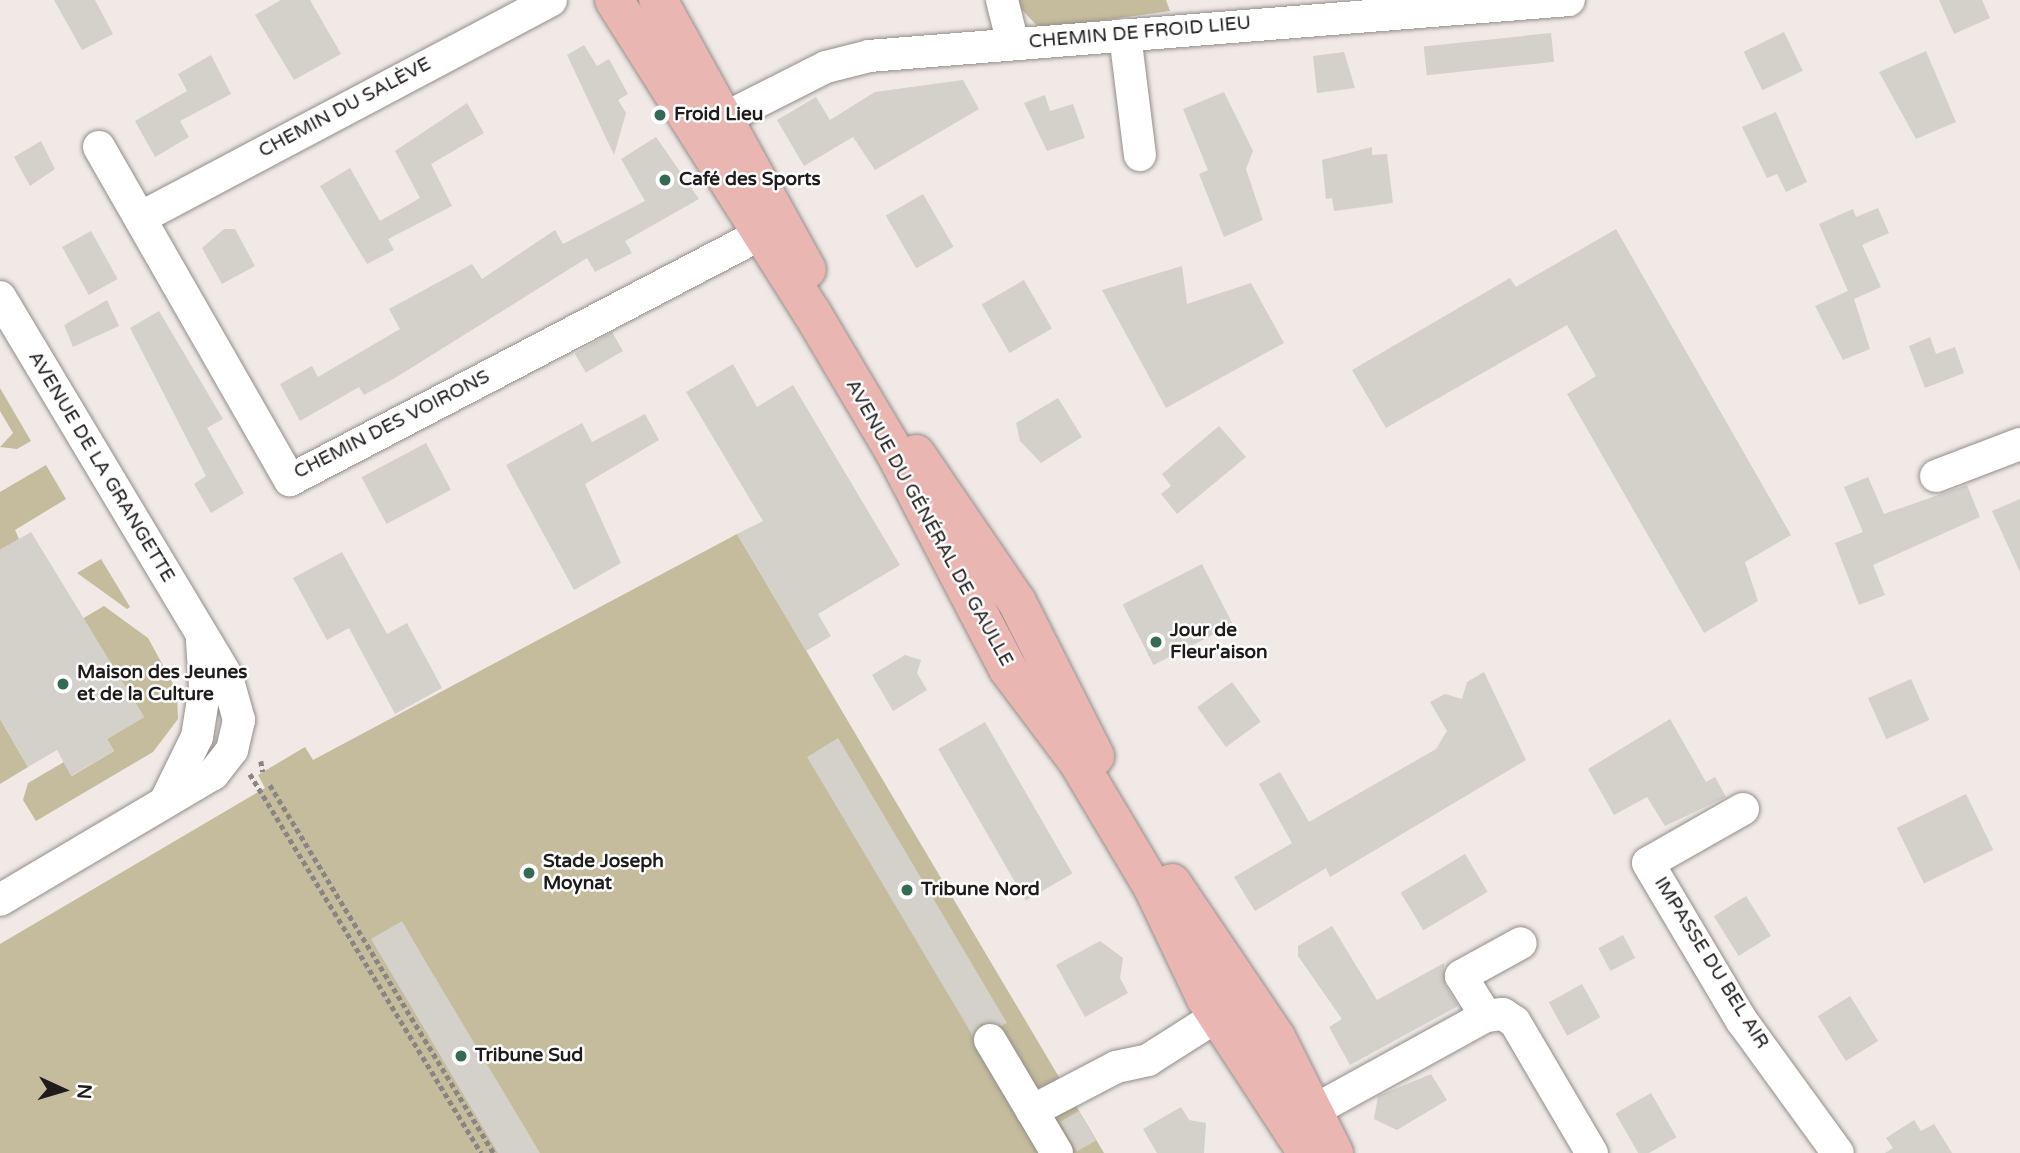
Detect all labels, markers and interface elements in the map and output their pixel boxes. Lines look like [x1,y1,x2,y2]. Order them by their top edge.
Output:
street label: CHEMIN DE FROID LIEU [1028,12,1252,54]
street label: CHEMIN DU SALÈVE [255,53,435,163]
place label: Froid Lieu [674,104,763,126]
marker: Froid Lieu [652,107,668,123]
place label: Café des Sports [679,169,821,191]
marker: Café des Sports [657,172,673,188]
street label: AVENUE DE LA GRANGETTE [23,347,179,587]
street label: CHEMIN DES VOIRONS [290,366,494,484]
street label: AVENUE DU GÉNÉRAL DE GAULLE [840,376,1018,670]
place label: Jour de Fleur'aison [1170,620,1268,664]
marker: Jour de Fleur'aison [1148,634,1164,650]
place label: Maison des Jeunes et de la Culture [77,662,247,706]
marker: Maison des Jeunes et de la Culture [55,676,71,692]
place label: Stade Joseph Moynat [543,851,664,895]
marker: Stade Joseph Moynat [521,865,537,881]
street label: IMPASSE DU BEL AIR [1649,873,1773,1053]
place label: Tribune Nord [921,879,1040,901]
marker: Tribune Nord [899,882,915,898]
place label: Tribune Sud [475,1045,583,1067]
marker: Tribune Sud [453,1048,469,1064]
north arrow [28,1055,98,1125]
text: N [72,1083,95,1100]

